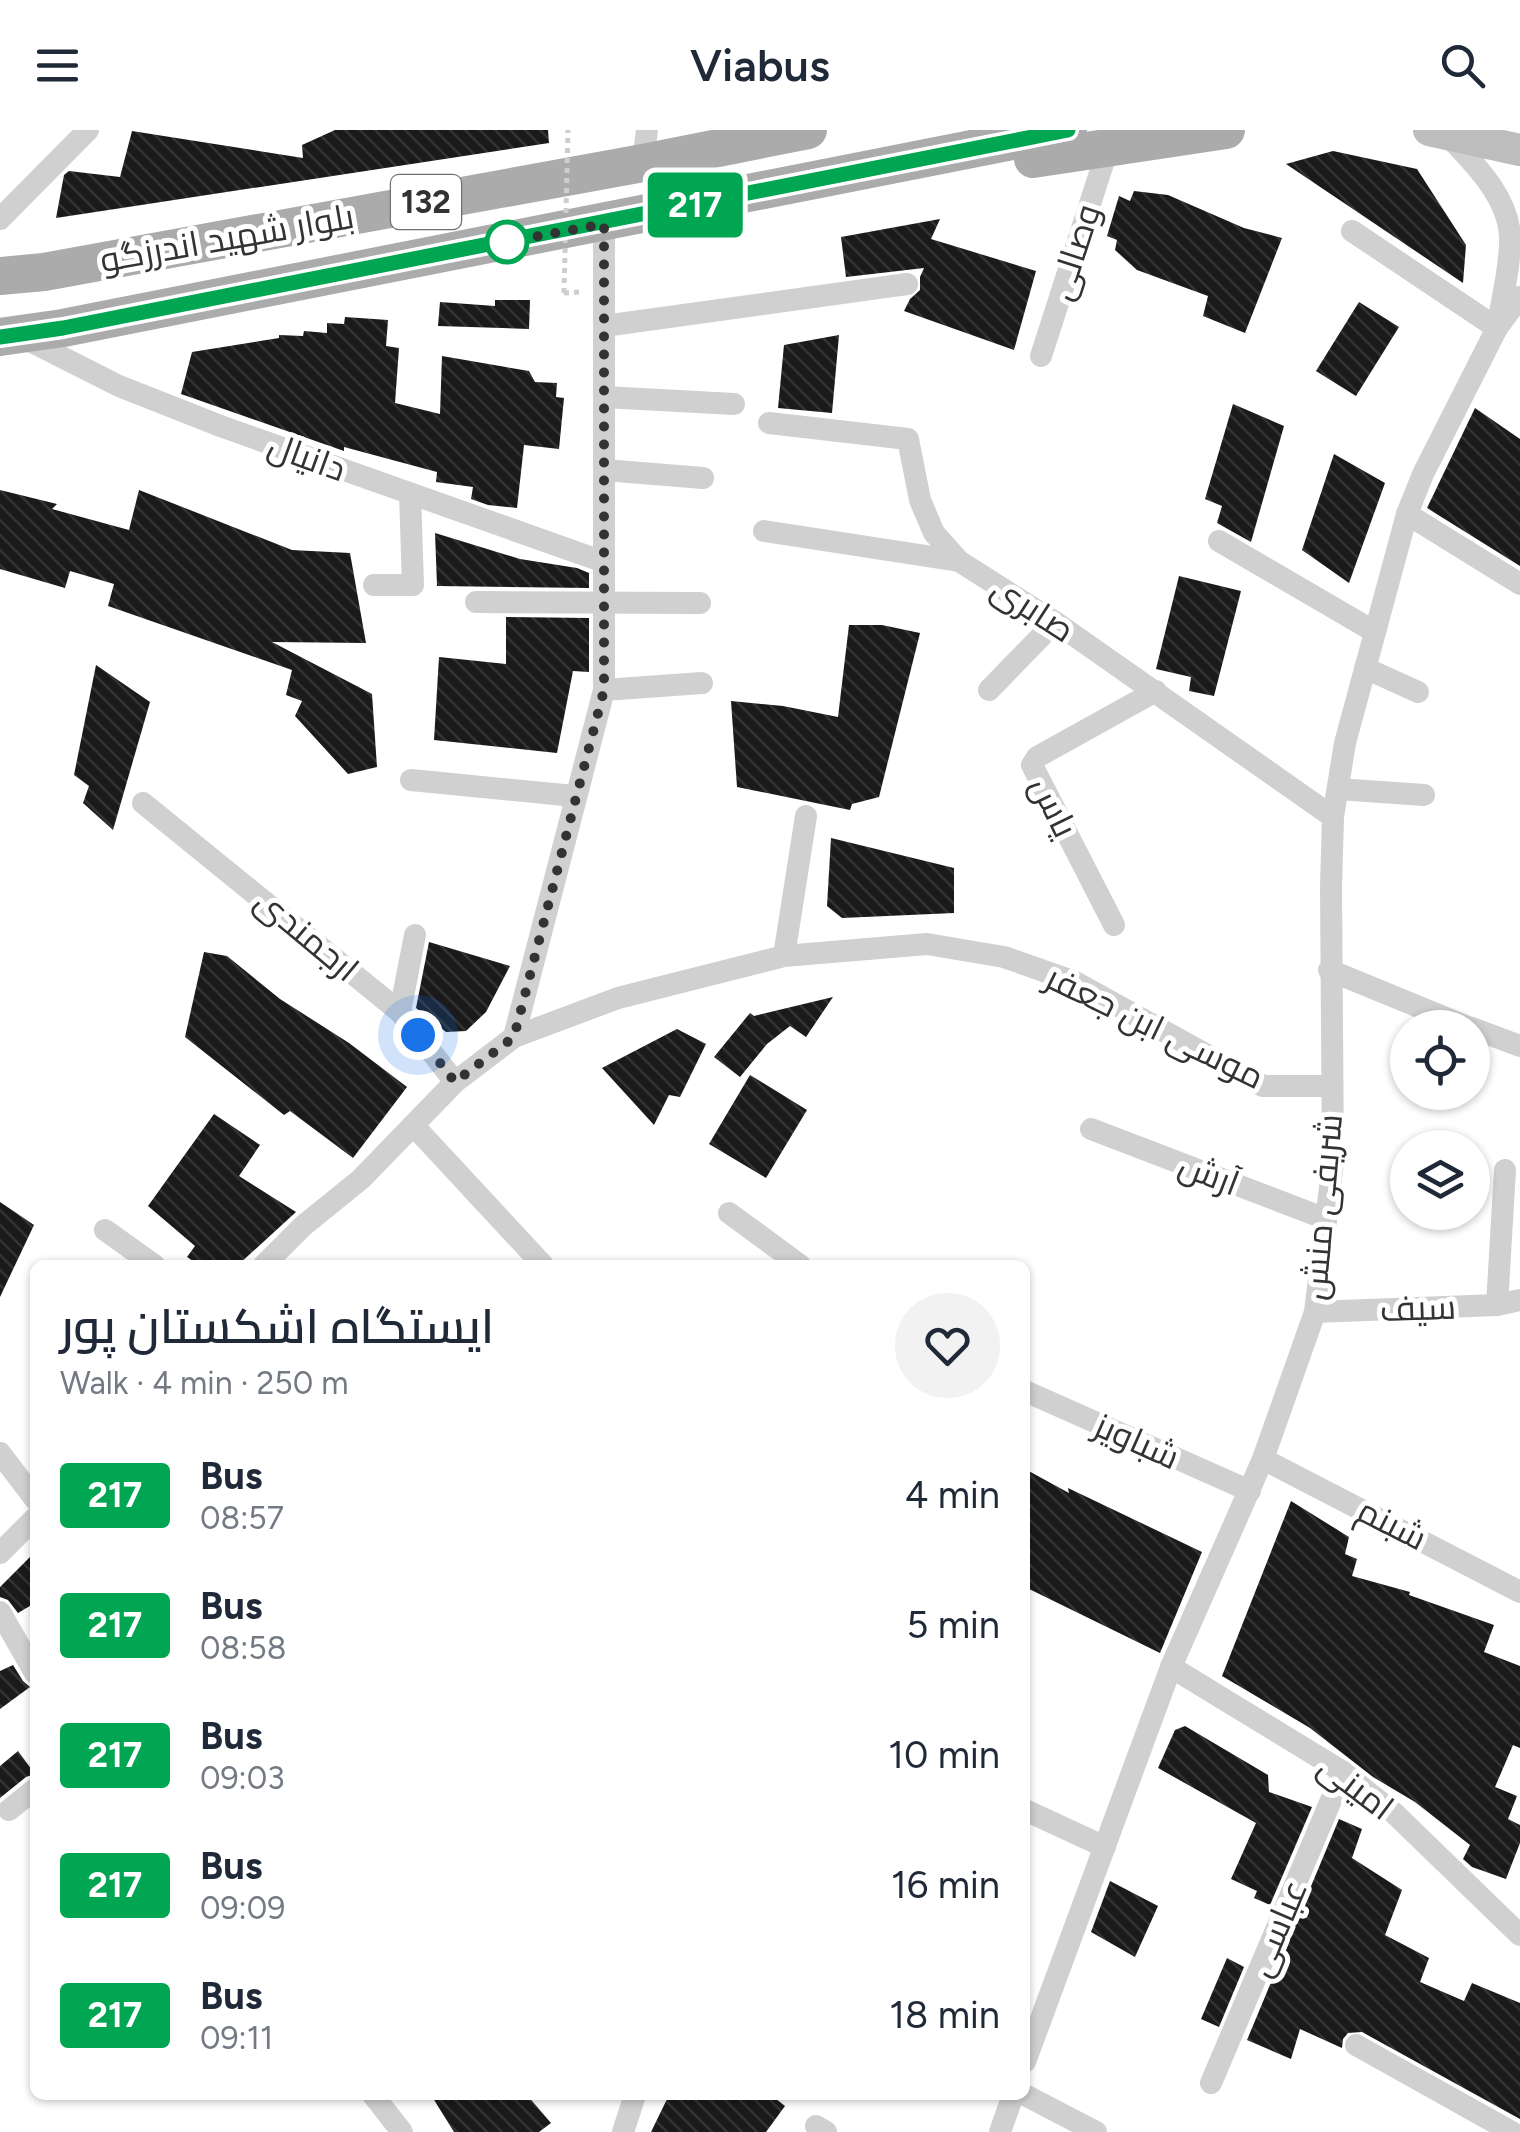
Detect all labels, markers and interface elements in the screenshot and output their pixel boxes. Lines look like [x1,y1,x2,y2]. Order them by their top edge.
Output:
icon: menu [30,38,85,93]
text: Viabus [690,38,830,92]
icon: search [1435,38,1490,93]
line badge: 217 [638,172,752,238]
road number: 132 [391,175,461,229]
text: 217 [668,184,722,226]
street label: بلوار شهید اندرزگو [97,195,357,281]
street label: وصالی [1039,199,1109,305]
unlabelled marker [486,221,528,263]
street label: دانیال [262,424,352,490]
street label: صابری [984,567,1082,651]
street label: یاس [1022,770,1086,844]
street label: ارجمندی [247,880,367,990]
street label: موسی ابن جعفر [1037,955,1271,1098]
your location [393,1010,443,1060]
map controls [1390,1010,1490,1230]
button: locate [1390,1010,1490,1110]
street label: شریفی منش [1293,1112,1351,1302]
button: layers [1390,1130,1490,1230]
street label: آرش [1173,1143,1245,1205]
street label: سیف [1379,1286,1457,1330]
button: heart [895,1293,1000,1398]
text: ایستگاه اشکستان پور [60,1297,494,1355]
text: Walk · 4 min · 250 m [60,1364,348,1402]
street label: شباویز [1086,1403,1186,1478]
text: Bus [200,1453,263,1499]
text: 4 min [905,1472,1000,1518]
text: 217 [88,1474,142,1516]
street label: شبنم [1349,1489,1434,1562]
text: 08:57 [200,1499,284,1537]
text: Bus [200,1583,263,1629]
text: 5 min [906,1602,1000,1648]
text: 217 [88,1604,142,1646]
text: 08:58 [200,1629,286,1667]
text: Bus [200,1713,263,1759]
text: 10 min [888,1732,1000,1778]
text: 217 [88,1734,142,1776]
street label: امینی [1310,1745,1402,1829]
text: 09:03 [200,1759,285,1797]
text: Bus [200,1843,263,1889]
text: 16 min [891,1862,1000,1908]
text: 217 [88,1864,142,1906]
street label: عباسی [1238,1873,1316,1983]
text: 09:09 [200,1889,285,1927]
text: Bus [200,1973,263,2019]
text: 18 min [889,1992,1000,2038]
text: 217 [88,1994,142,2036]
text: 09:11 [200,2019,273,2057]

